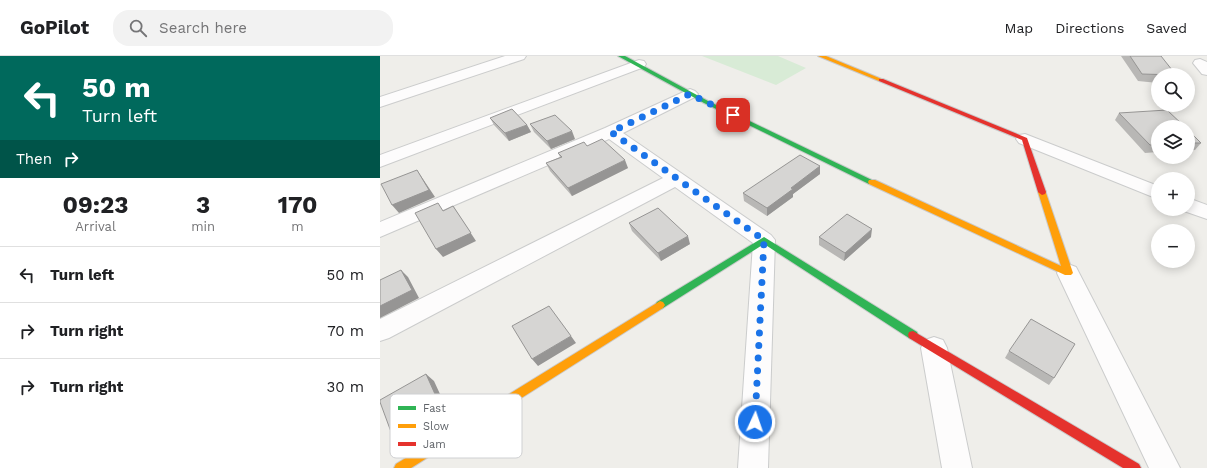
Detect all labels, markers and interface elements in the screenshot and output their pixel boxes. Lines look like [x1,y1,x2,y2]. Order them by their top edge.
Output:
search box [113,10,393,46]
text: GoPilot [20,16,89,39]
icon: search [127,17,149,39]
text: Search here [159,19,247,37]
text: Map [1005,20,1033,36]
text: Directions [1055,20,1124,36]
text: Saved [1146,20,1187,36]
map controls [1151,68,1195,268]
button: search [1151,68,1195,112]
text: 50 m [82,71,151,104]
icon: left [16,72,68,124]
pin [716,98,750,132]
icon: arrive [722,104,744,126]
text: Turn left [82,105,157,126]
button: layers [1151,120,1195,164]
icon: right [60,148,82,170]
text: Then [16,150,52,168]
button: + [1151,172,1195,216]
text: 09:23 [63,191,129,219]
text: 3 [196,191,210,219]
text: 170 [278,191,317,219]
text: Arrival [75,219,116,234]
text: min [191,219,215,234]
text: m [291,219,304,234]
button: − [1151,224,1195,268]
icon: left [16,264,38,286]
text: Turn left [50,266,114,284]
text: 50 m [327,266,364,284]
icon: right [16,320,38,342]
text: Turn right [50,322,123,340]
text: 70 m [327,322,364,340]
icon: right [16,376,38,398]
text: Turn right [50,378,123,396]
text: 30 m [327,378,364,396]
legend [390,394,522,458]
position arrow [734,401,776,443]
text: Fast [423,402,446,415]
text: Slow [423,420,449,433]
text: Jam [423,438,446,451]

